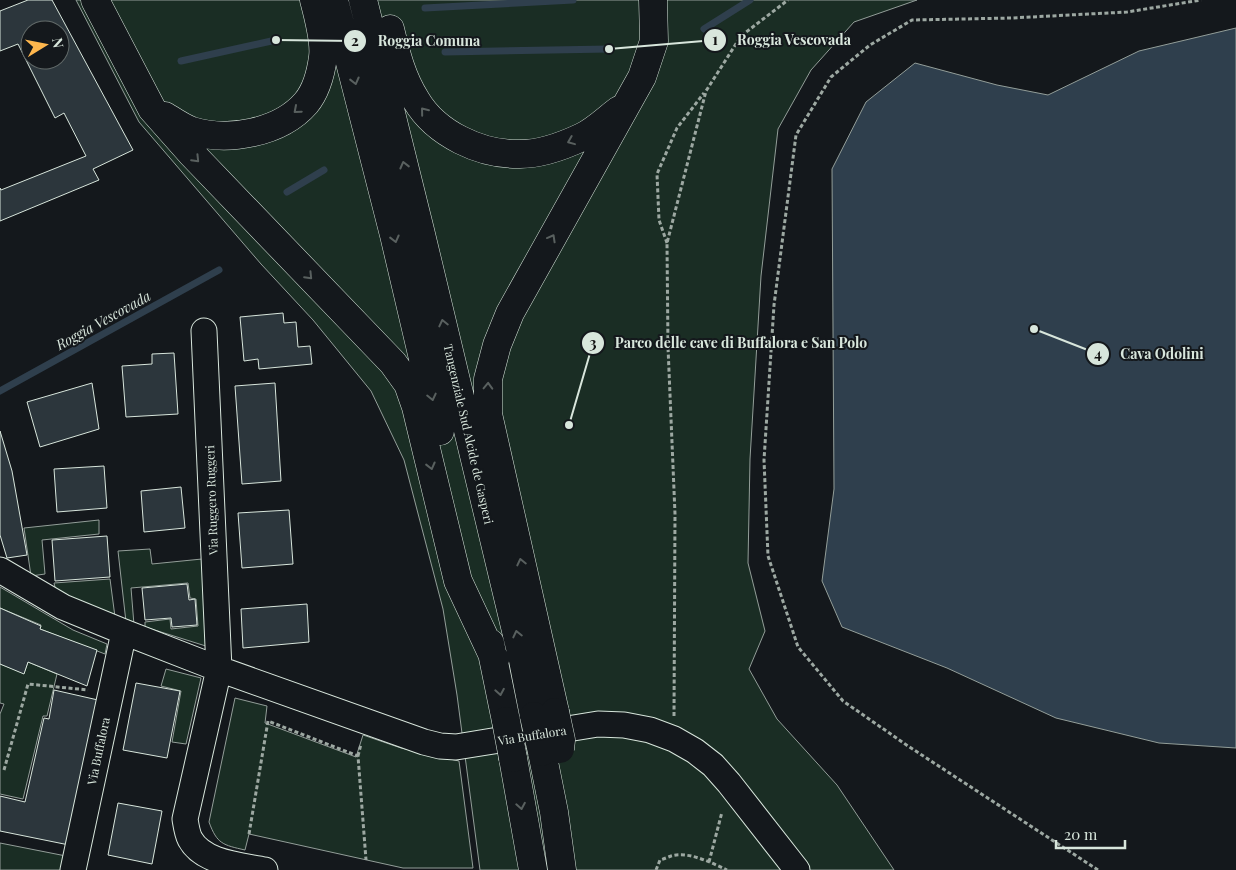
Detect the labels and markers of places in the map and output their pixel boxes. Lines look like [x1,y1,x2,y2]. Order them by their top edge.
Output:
callout: Roggia Vescovada [702,26,862,55]
callout: Roggia Comuna [342,27,490,56]
callout: Parco delle cave di Buffalora e San Polo [580,328,878,357]
callout: Cava Odolini [1085,339,1214,368]

